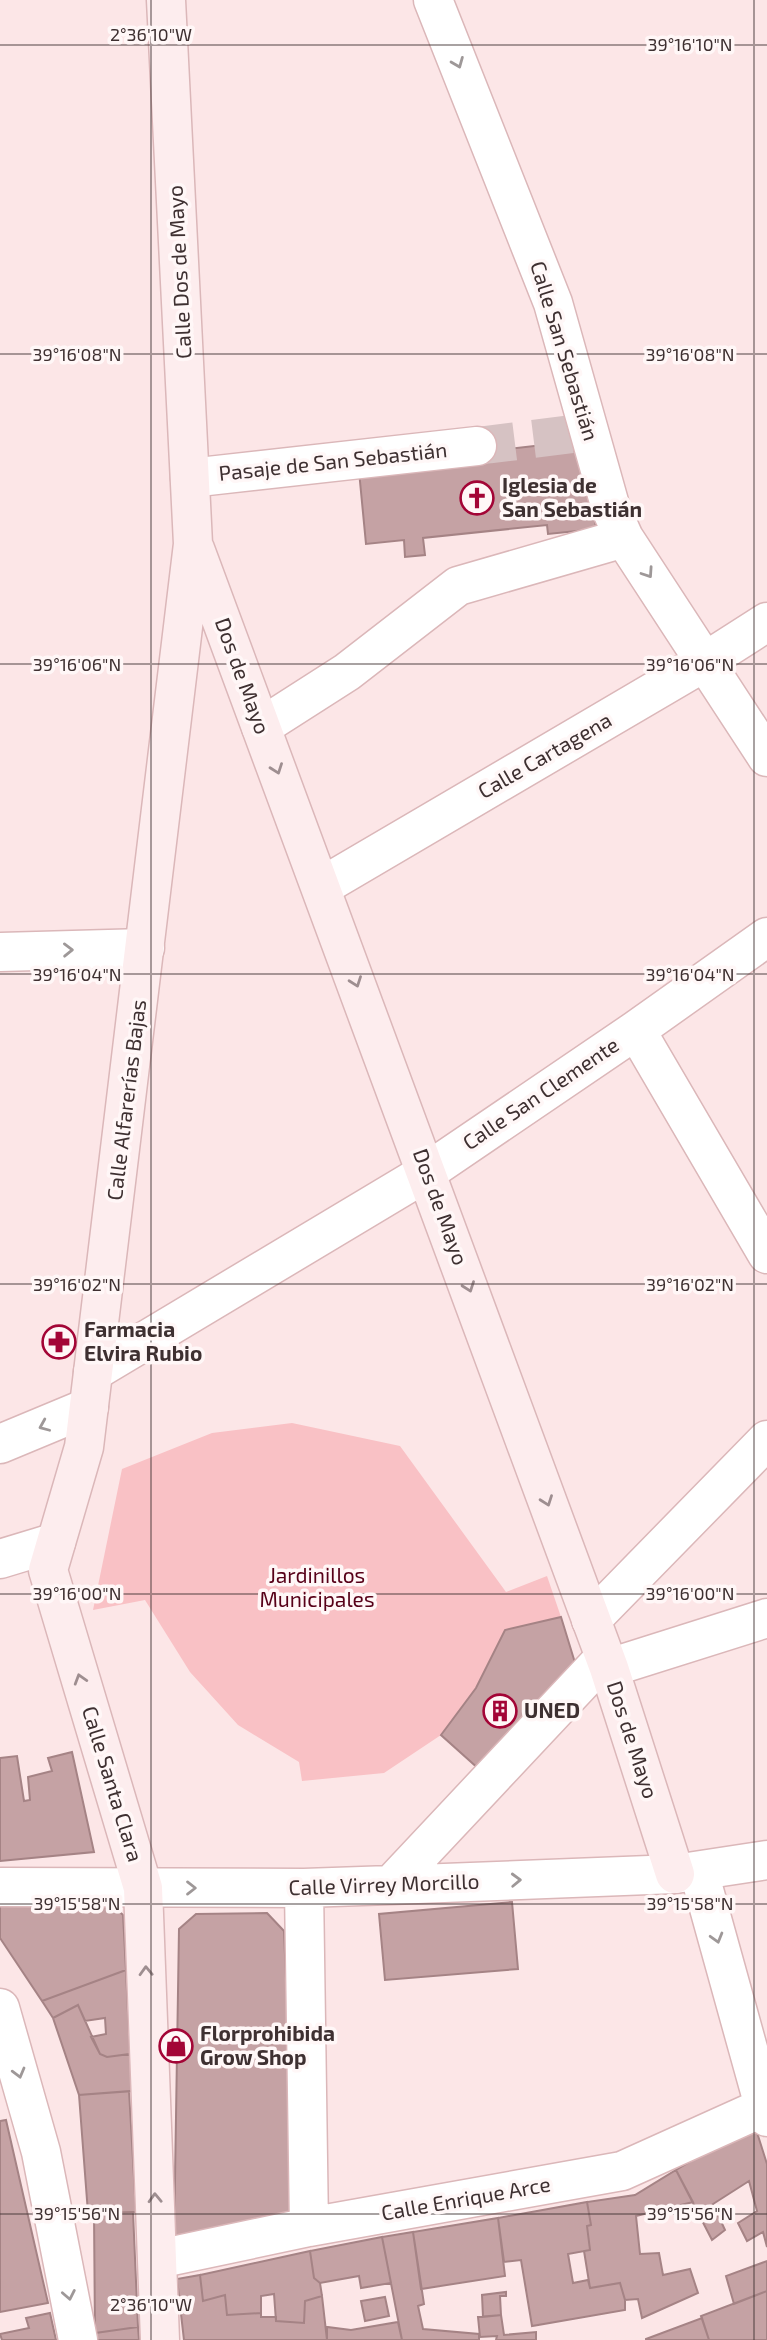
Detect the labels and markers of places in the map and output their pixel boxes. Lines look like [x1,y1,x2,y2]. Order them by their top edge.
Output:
place label: Iglesia de San Sebastián [502,472,642,521]
church icon: Iglesia de San Sebastián [458,479,496,517]
place label: Farmacia Elvira Rubio [84,1316,202,1365]
pharmacy icon: Farmacia Elvira Rubio [40,1323,78,1361]
building icon: UNED [481,1692,519,1730]
place label: UNED [524,1697,580,1722]
place label: Florprohibida Grow Shop [200,2020,335,2069]
shop icon: Florprohibida Grow Shop [157,2027,195,2065]

